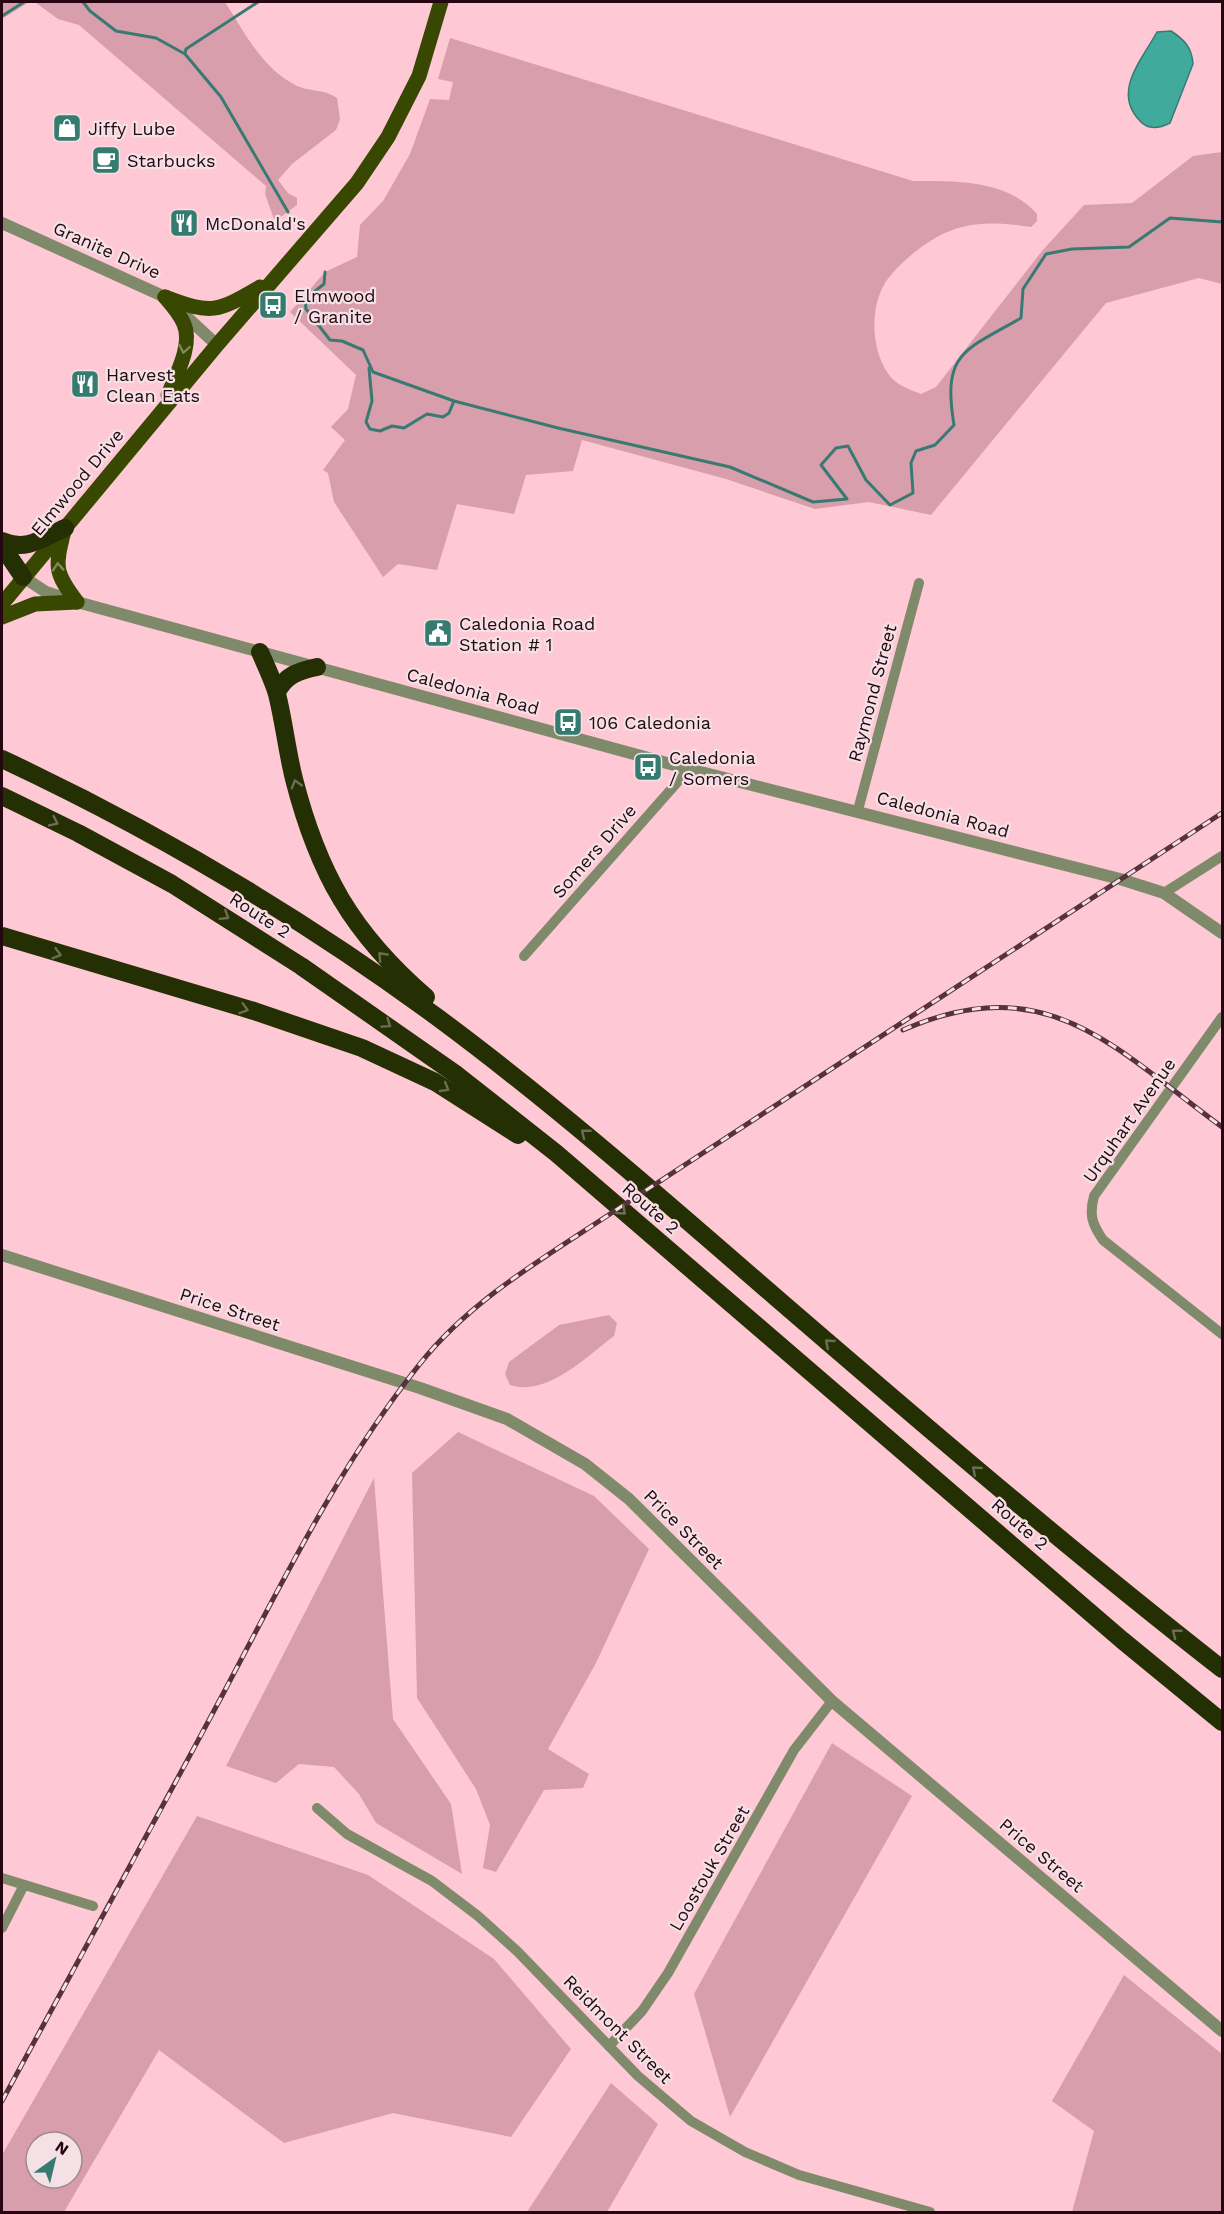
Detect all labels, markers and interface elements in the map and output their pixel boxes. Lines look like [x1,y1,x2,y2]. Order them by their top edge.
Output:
shop icon: Jiffy Lube [51,112,83,144]
place label: Jiffy Lube [88,118,175,139]
cafe icon: Starbucks [90,144,122,176]
place label: Starbucks [127,150,216,171]
restaurant icon: McDonald's [168,207,200,239]
place label: McDonald's [205,213,306,234]
street label: Granite Drive [50,217,164,283]
place label: Elmwood / Granite [294,285,376,327]
bus stop icon: Elmwood / Granite [257,289,289,321]
one-way arrow [178,343,191,353]
place label: Harvest Clean Eats [106,364,200,406]
restaurant icon: Harvest Clean Eats [69,368,101,400]
street label: Elmwood Drive [26,424,128,540]
one-way arrow [52,562,65,571]
place label: Caledonia Road Station # 1 [459,613,595,655]
public building icon: Caledonia Road Station # 1 [422,617,454,649]
street label: Raymond Street [844,621,901,764]
street label: Caledonia Road [404,663,542,719]
bus stop icon: 106 Caledonia [552,706,584,738]
place label: 106 Caledonia [589,712,711,733]
place label: Caledonia / Somers [669,747,756,789]
bus stop icon: Caledonia / Somers [632,751,664,783]
one-way arrow [290,779,303,789]
street label: Caledonia Road [874,786,1012,842]
street label: Somers Drive [548,800,640,902]
one-way arrow [48,814,59,826]
street label: Route 2 [226,888,294,942]
one-way arrow [219,909,229,921]
one-way arrow [51,947,62,959]
one-way arrow [378,952,389,963]
one-way arrow [239,1002,249,1014]
one-way arrow [380,1017,391,1028]
street label: Urquhart Avenue [1078,1054,1180,1186]
one-way arrow [439,1081,449,1093]
one-way arrow [581,1130,592,1141]
street label: Route 2 [618,1178,684,1238]
one-way arrow [615,1204,626,1215]
street label: Price Street [177,1283,283,1335]
one-way arrow [825,1339,836,1350]
one-way arrow [972,1466,983,1477]
street label: Price Street [640,1485,728,1573]
street label: Route 2 [987,1494,1053,1554]
one-way arrow [1172,1629,1183,1640]
street label: Loostouk Street [665,1801,754,1934]
street label: Price Street [995,1814,1089,1897]
street label: Reidmont Street [559,1970,677,2088]
north arrow [24,2130,84,2190]
text: N [52,2137,72,2159]

